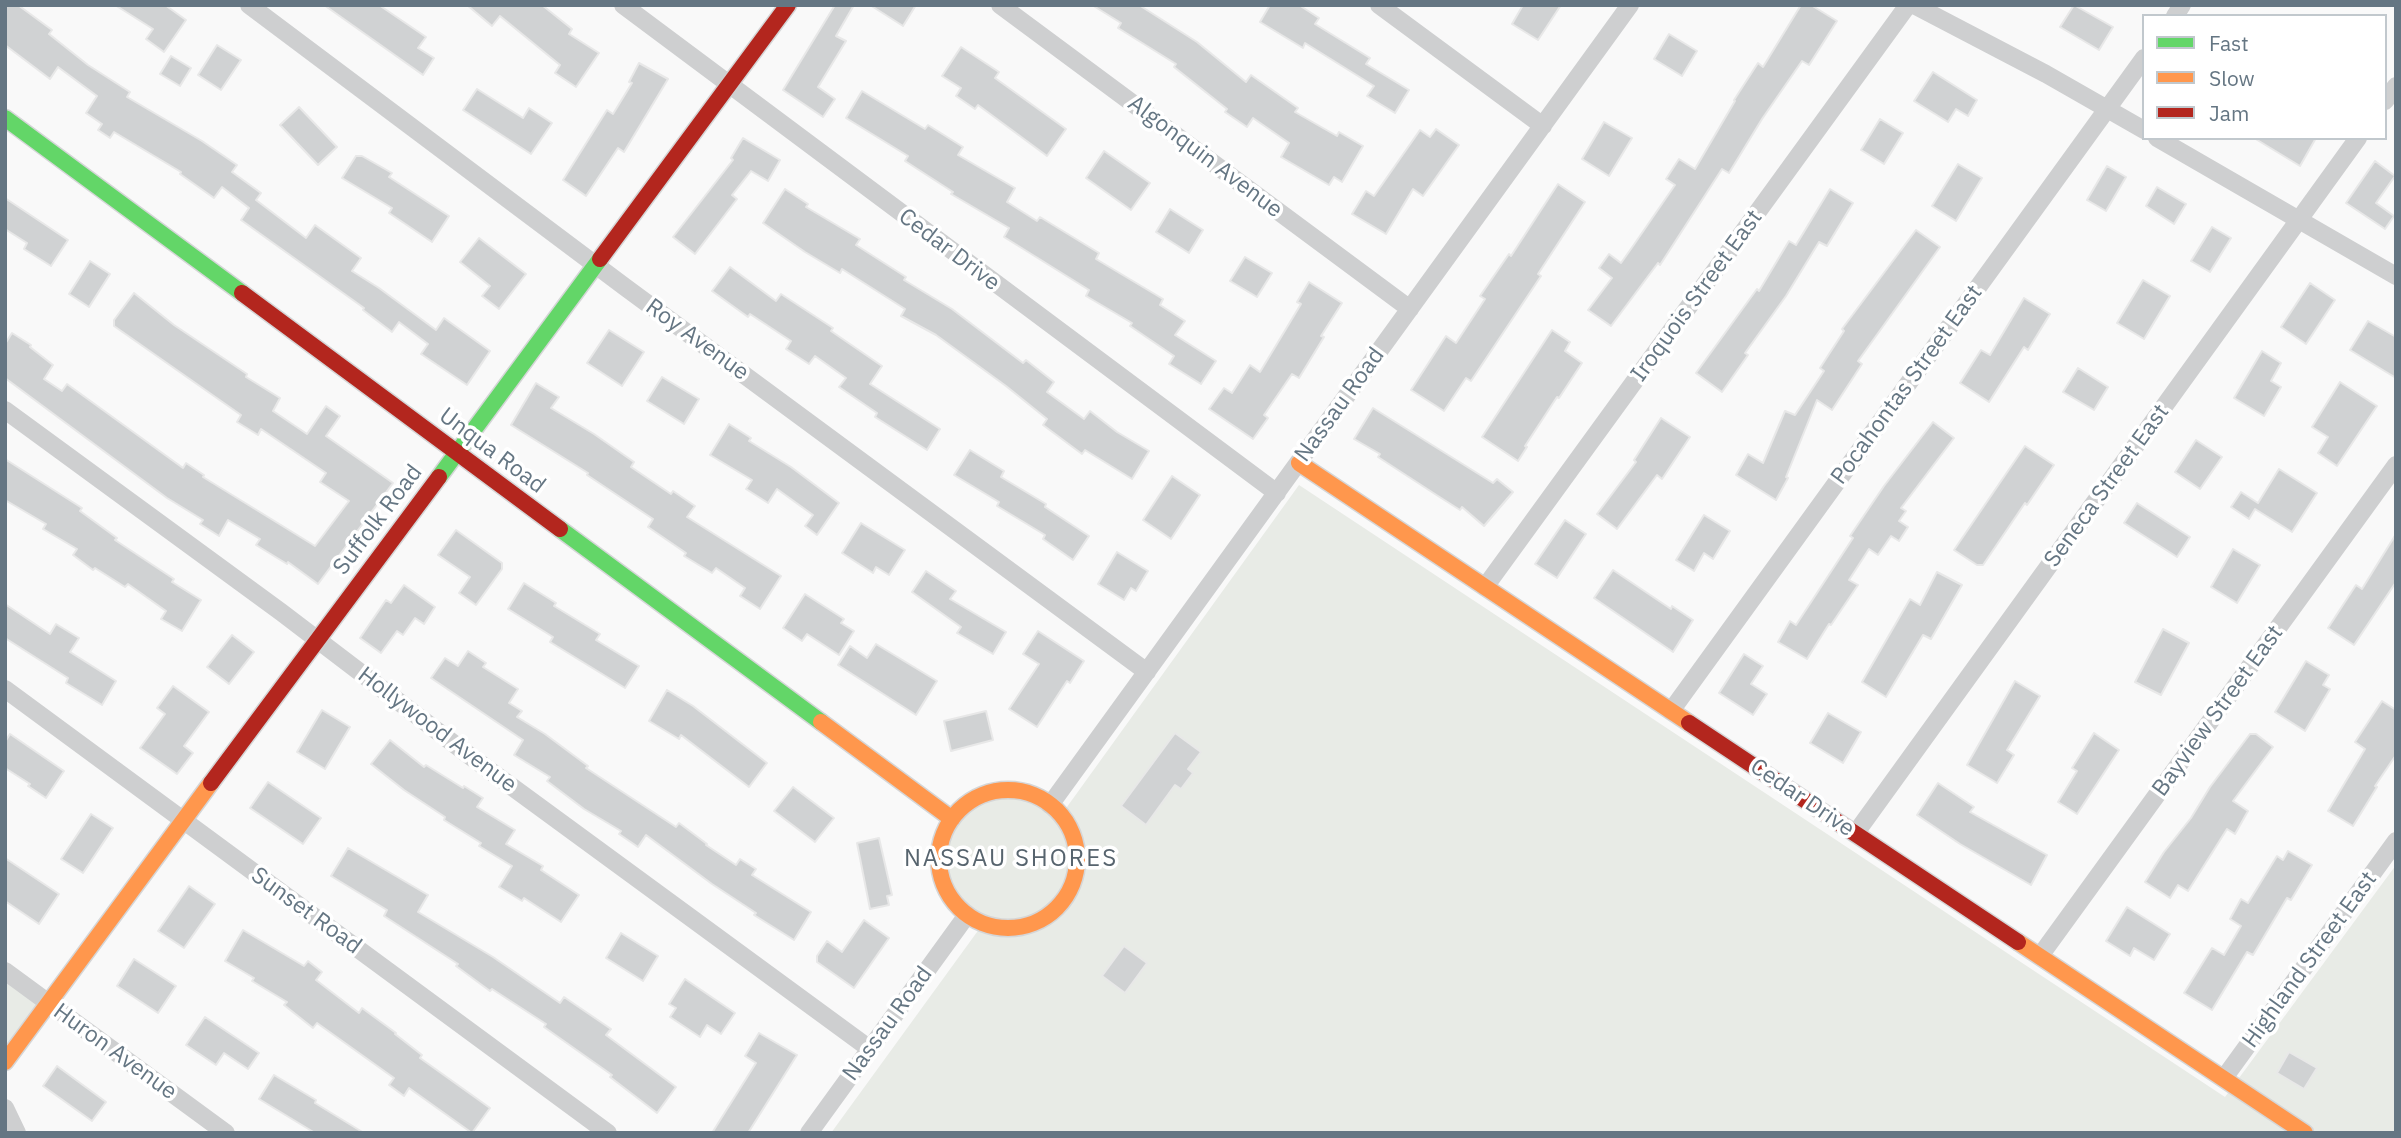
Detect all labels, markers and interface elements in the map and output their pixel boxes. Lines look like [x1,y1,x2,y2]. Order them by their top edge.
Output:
legend [2142,14,2387,140]
text: Fast [2209,29,2249,57]
text: Slow [2209,64,2255,92]
street label: Algonquin Avenue [1122,90,1288,224]
text: Jam [2209,99,2249,127]
street label: Cedar Drive [893,203,1005,297]
street label: Iroquois Street East [1625,205,1769,387]
street label: Pocahontas Street East [1825,280,1989,490]
street label: Roy Avenue [640,293,754,387]
street label: Nassau Road [1289,342,1391,468]
street label: Seneca Street East [2039,399,2175,573]
street label: Unqua Road [434,402,550,500]
street label: Suffolk Road [328,459,428,581]
street label: Bayview Street East [2147,620,2289,802]
street label: Hollywood Avenue [352,661,522,799]
street label: Cedar Drive [1745,753,1859,843]
district label: NASSAU SHORES [906,845,1116,873]
street label: Sunset Road [245,862,367,960]
street label: Highland Street East [2237,867,2383,1053]
street label: Nassau Road [837,961,939,1087]
street label: Huron Avenue [48,998,182,1106]

